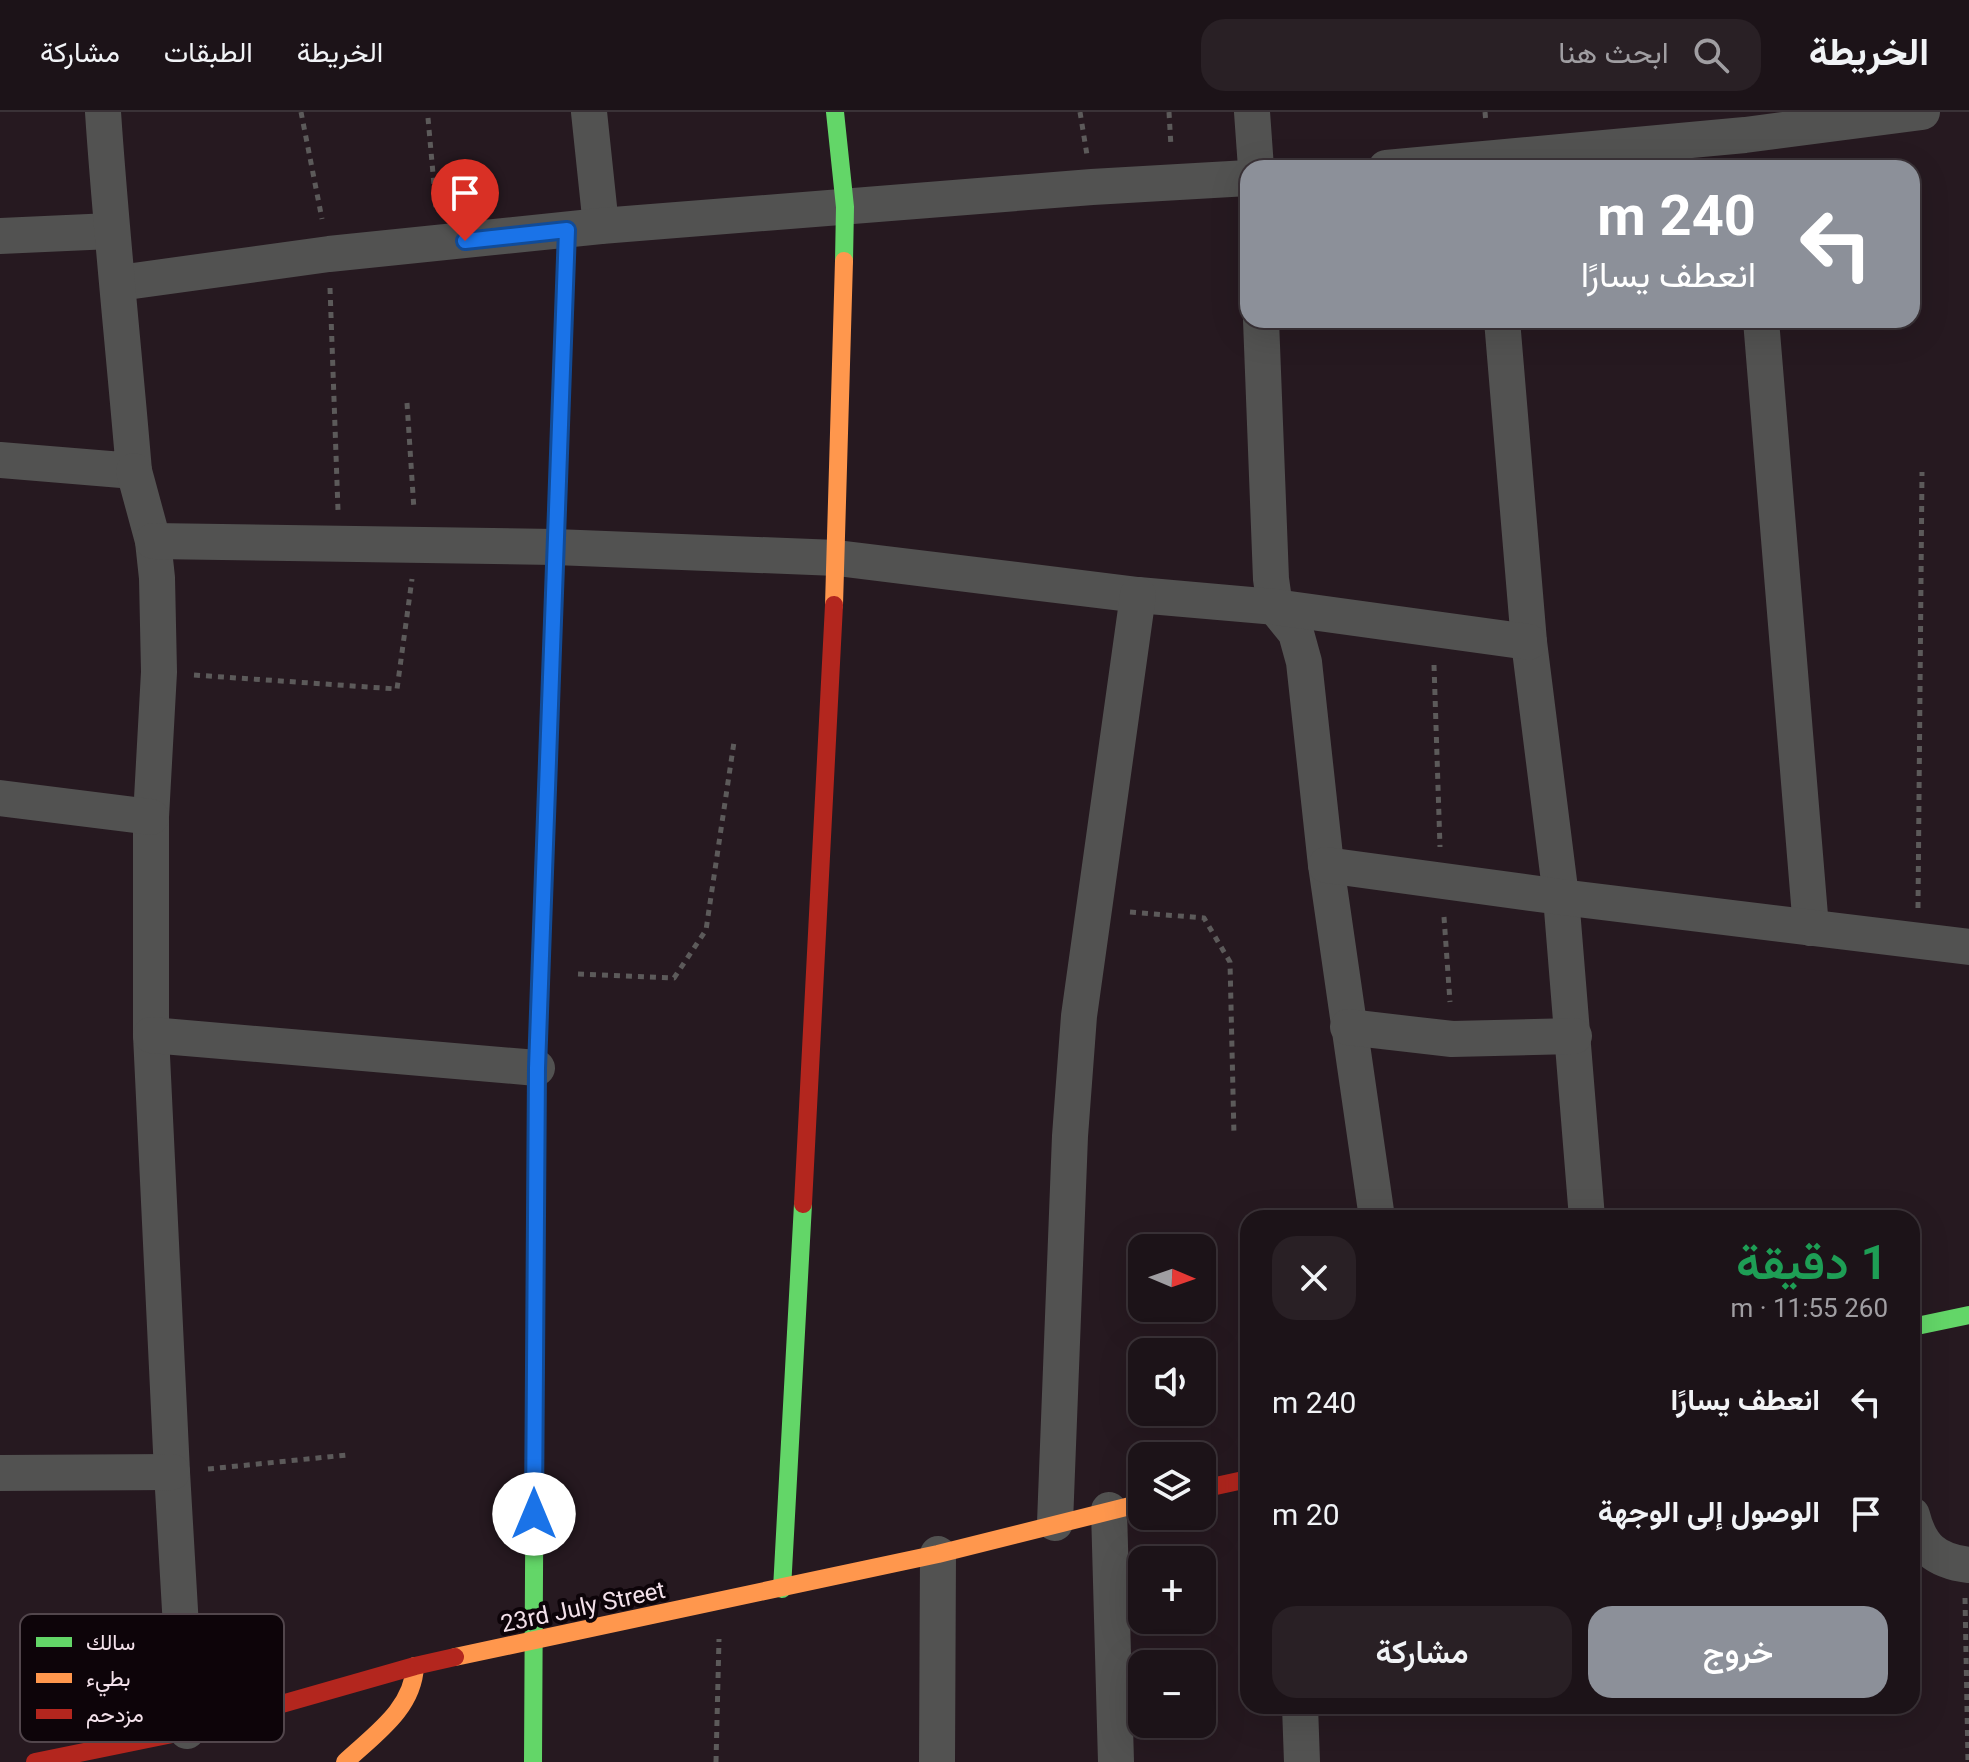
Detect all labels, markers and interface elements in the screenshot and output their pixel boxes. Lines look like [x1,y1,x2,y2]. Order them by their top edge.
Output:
search box [1201,19,1761,91]
text: الخريطة [1809,30,1929,74]
icon: search [1689,33,1733,77]
text: ابحث هنا [1558,35,1669,70]
text: مشاركة [40,36,120,69]
text: الطبقات [164,36,253,69]
text: الخريطة [297,36,383,69]
pin [431,159,499,241]
icon: arrive [443,171,487,215]
text: 240 m [1597,183,1756,249]
icon: left [1784,192,1888,296]
text: انعطف يسارًا [1581,254,1756,296]
north arrow [1128,1234,1216,1322]
map controls [1128,1234,1216,1738]
text: 1 دقيقة [1736,1234,1888,1291]
button: close [1272,1236,1356,1320]
text: 260 m · 11:55 [1730,1293,1888,1323]
button: sound [1128,1338,1216,1426]
icon: left [1844,1380,1888,1424]
text: انعطف يسارًا [1671,1382,1820,1417]
text: 240 m [1272,1385,1356,1420]
button: layers [1128,1442,1216,1530]
position arrow [492,1472,576,1556]
icon: arrive [1844,1492,1888,1536]
text: الوصول إلى الوجهة [1598,1494,1820,1529]
text: 20 m [1272,1497,1340,1532]
button: + [1128,1546,1216,1634]
street label: 23rd July Street [498,1576,668,1638]
button: مشاركة [1272,1606,1572,1698]
button: خروج [1588,1606,1888,1698]
legend [20,1614,284,1742]
text: سالك [86,1630,135,1655]
button: − [1128,1650,1216,1738]
text: بطيء [86,1666,131,1697]
text: مزدحم [86,1702,144,1729]

